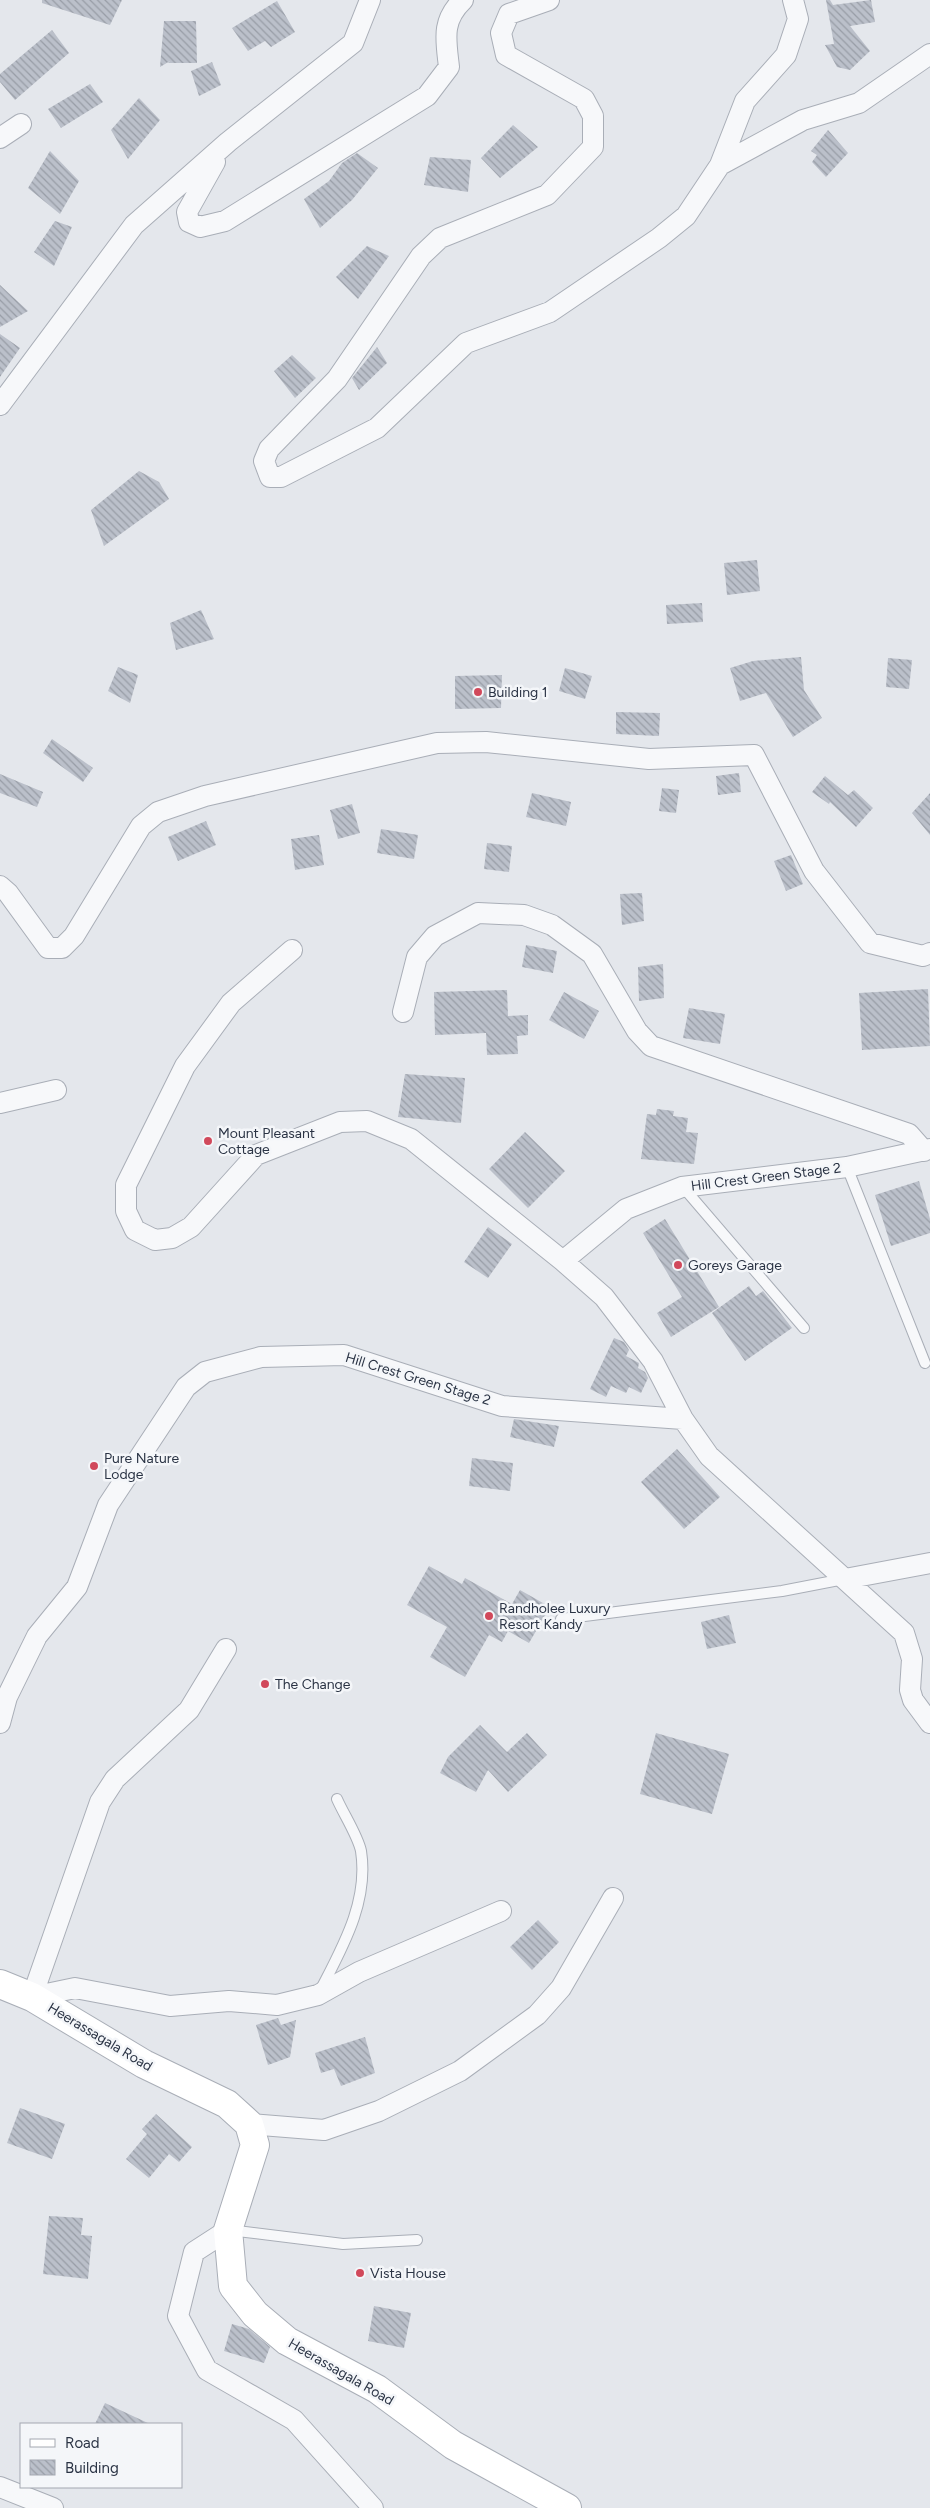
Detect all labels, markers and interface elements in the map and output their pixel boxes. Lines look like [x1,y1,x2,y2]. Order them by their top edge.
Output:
place label: Building 1 [488,684,547,701]
marker: Building 1 [472,686,484,698]
place label: Mount Pleasant Cottage [218,1125,315,1158]
marker: Mount Pleasant Cottage [202,1135,214,1147]
street label: Hill Crest Green Stage 2 [690,1159,842,1195]
place label: Goreys Garage [688,1257,782,1274]
marker: Goreys Garage [672,1259,684,1271]
street label: Hill Crest Green Stage 2 [343,1349,493,1409]
place label: Pure Nature Lodge [104,1450,180,1483]
marker: Pure Nature Lodge [88,1460,100,1472]
place label: Randholee Luxury Resort Kandy [499,1600,611,1633]
marker: Randholee Luxury Resort Kandy [483,1610,495,1622]
place label: The Change [275,1676,351,1693]
marker: The Change [259,1678,271,1690]
street label: Heerassagala Road [45,1999,155,2075]
place label: Vista House [370,2265,446,2282]
marker: Vista House [354,2267,366,2279]
street label: Heerassagala Road [285,2335,397,2409]
legend [20,2423,182,2488]
text: Road [65,2434,100,2452]
text: Building [65,2459,119,2477]

